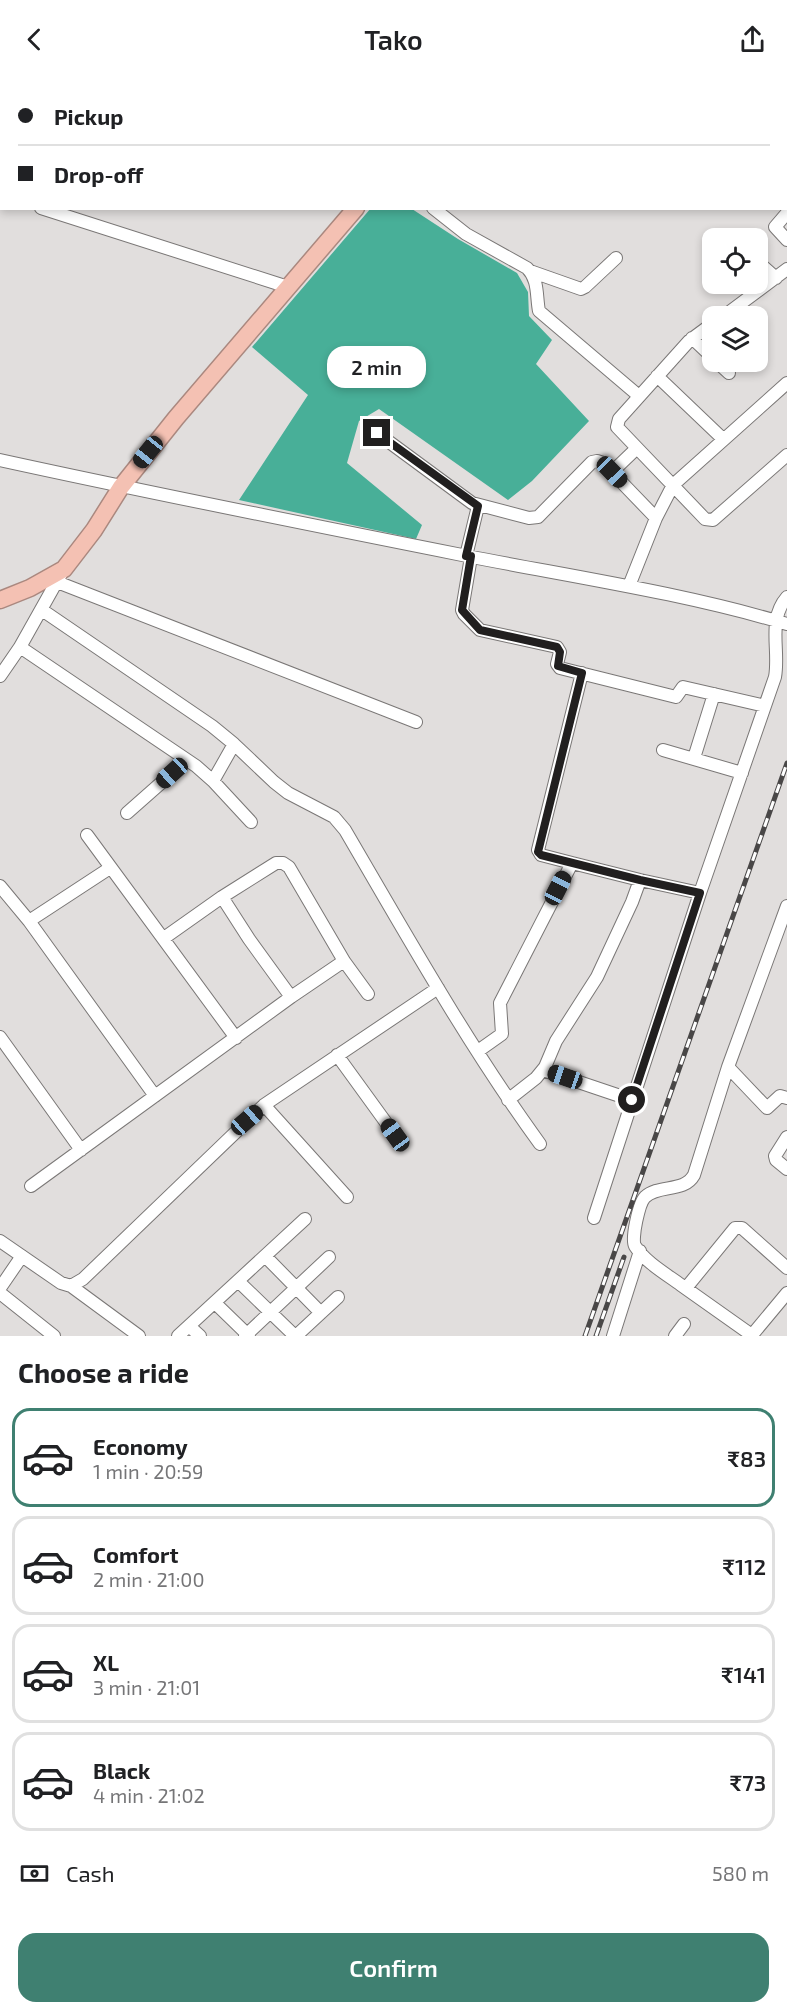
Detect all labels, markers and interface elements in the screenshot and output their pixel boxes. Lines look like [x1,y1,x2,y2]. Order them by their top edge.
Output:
icon: back [18,23,51,56]
text: Tako [364,23,423,55]
icon: share [736,23,769,56]
text: Pickup [54,103,123,129]
text: Drop-off [54,161,143,187]
map controls [702,228,768,372]
button: locate [702,228,768,294]
button: layers [702,306,768,372]
callout: 2 min [328,346,427,388]
text: 2 min [351,355,402,379]
route end [363,419,390,446]
car [130,432,166,472]
car [593,453,631,491]
car [153,754,191,792]
car [542,868,574,908]
car [545,1063,585,1091]
route start [618,1086,645,1113]
car [228,1101,266,1139]
car [377,1115,413,1155]
text: Choose a ride [18,1356,189,1388]
icon: car [21,1431,75,1485]
text: Economy [93,1433,188,1459]
text: ₹83 [727,1445,766,1471]
text: 1 min · 20:59 [93,1459,203,1483]
icon: car [21,1539,75,1593]
text: Comfort [93,1541,178,1567]
text: ₹112 [722,1553,766,1579]
text: 2 min · 21:00 [93,1567,204,1591]
icon: car [21,1647,75,1701]
text: XL [93,1649,119,1675]
text: ₹141 [721,1661,766,1687]
text: 3 min · 21:01 [93,1675,200,1699]
icon: car [21,1755,75,1809]
text: Black [93,1757,150,1783]
text: ₹73 [729,1769,766,1795]
text: 4 min · 21:02 [93,1783,205,1807]
icon: cash [18,1857,51,1890]
text: Cash [66,1860,115,1886]
text: 580 m [712,1861,769,1885]
button: Confirm [18,1933,769,2002]

